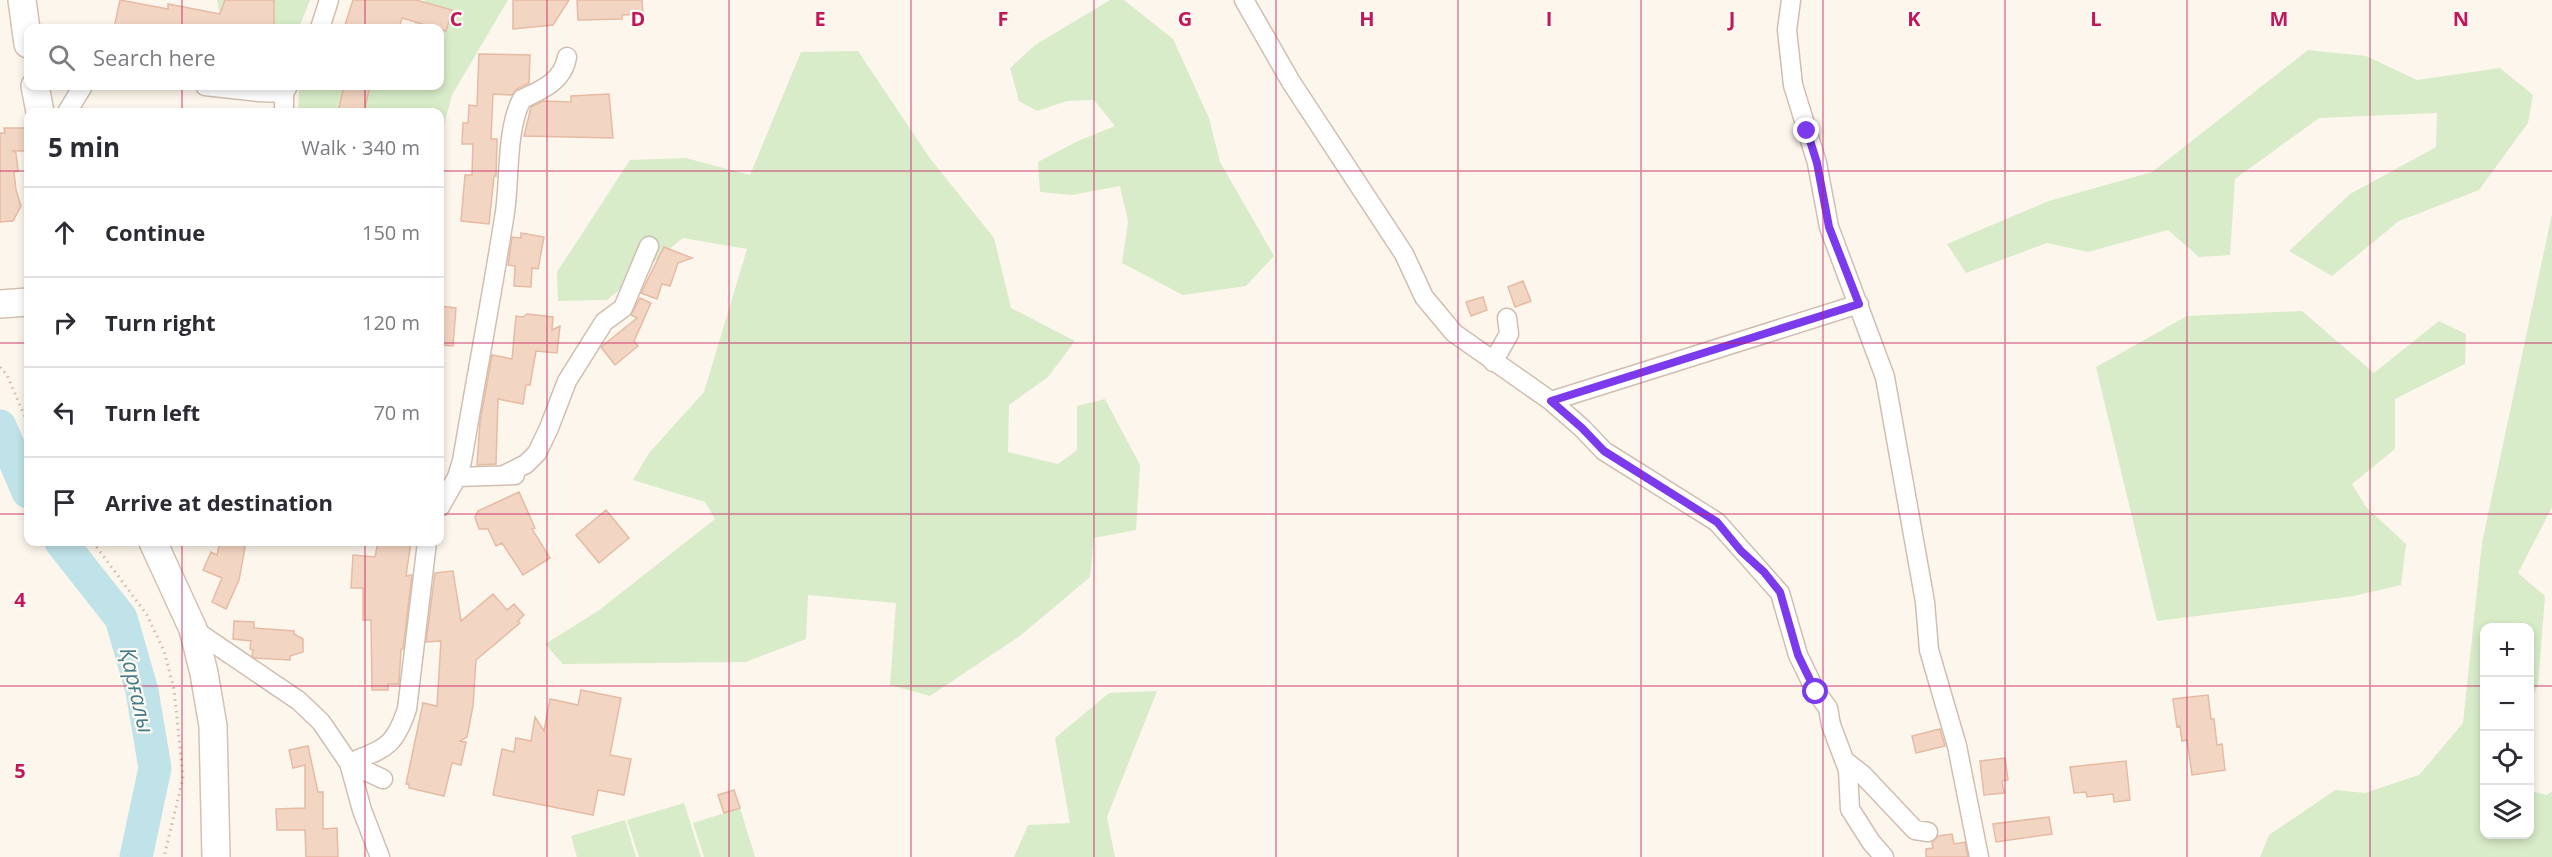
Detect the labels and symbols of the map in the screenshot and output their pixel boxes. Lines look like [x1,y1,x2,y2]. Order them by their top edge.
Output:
text: C [450,5,463,32]
text: D [631,5,645,32]
text: E [814,5,826,32]
text: F [998,5,1008,32]
text: G [1178,5,1192,32]
text: H [1359,5,1375,32]
text: I [1546,5,1552,32]
text: J [1727,5,1735,32]
text: K [1907,5,1921,32]
text: L [2090,5,2102,32]
text: M [2270,5,2288,32]
text: N [2453,5,2469,32]
route end [1793,117,1819,143]
text: 4 [14,586,26,613]
water label: Қарғалы [114,644,162,736]
route start [1802,678,1828,704]
text: 5 [14,757,26,784]

